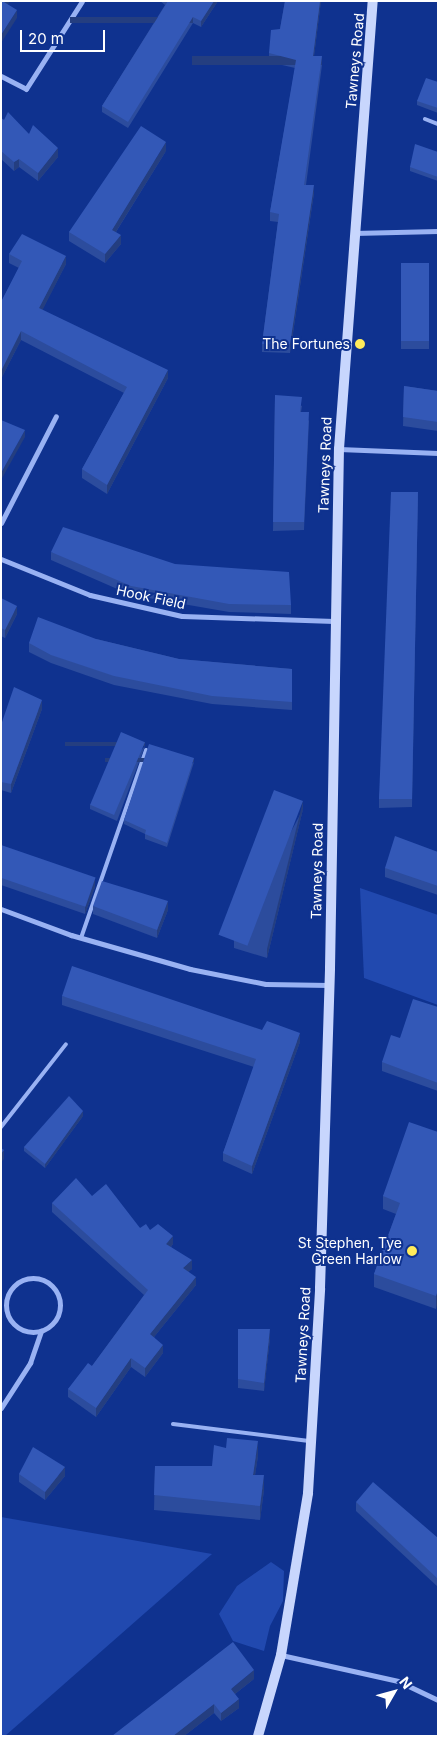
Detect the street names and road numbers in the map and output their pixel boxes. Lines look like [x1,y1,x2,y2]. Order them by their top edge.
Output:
street label: Tawneys Road [342,12,368,110]
street label: Tawneys Road [315,417,335,513]
street label: Hook Field [115,581,187,613]
street label: Tawneys Road [308,823,326,919]
street label: Tawneys Road [292,1286,314,1384]

